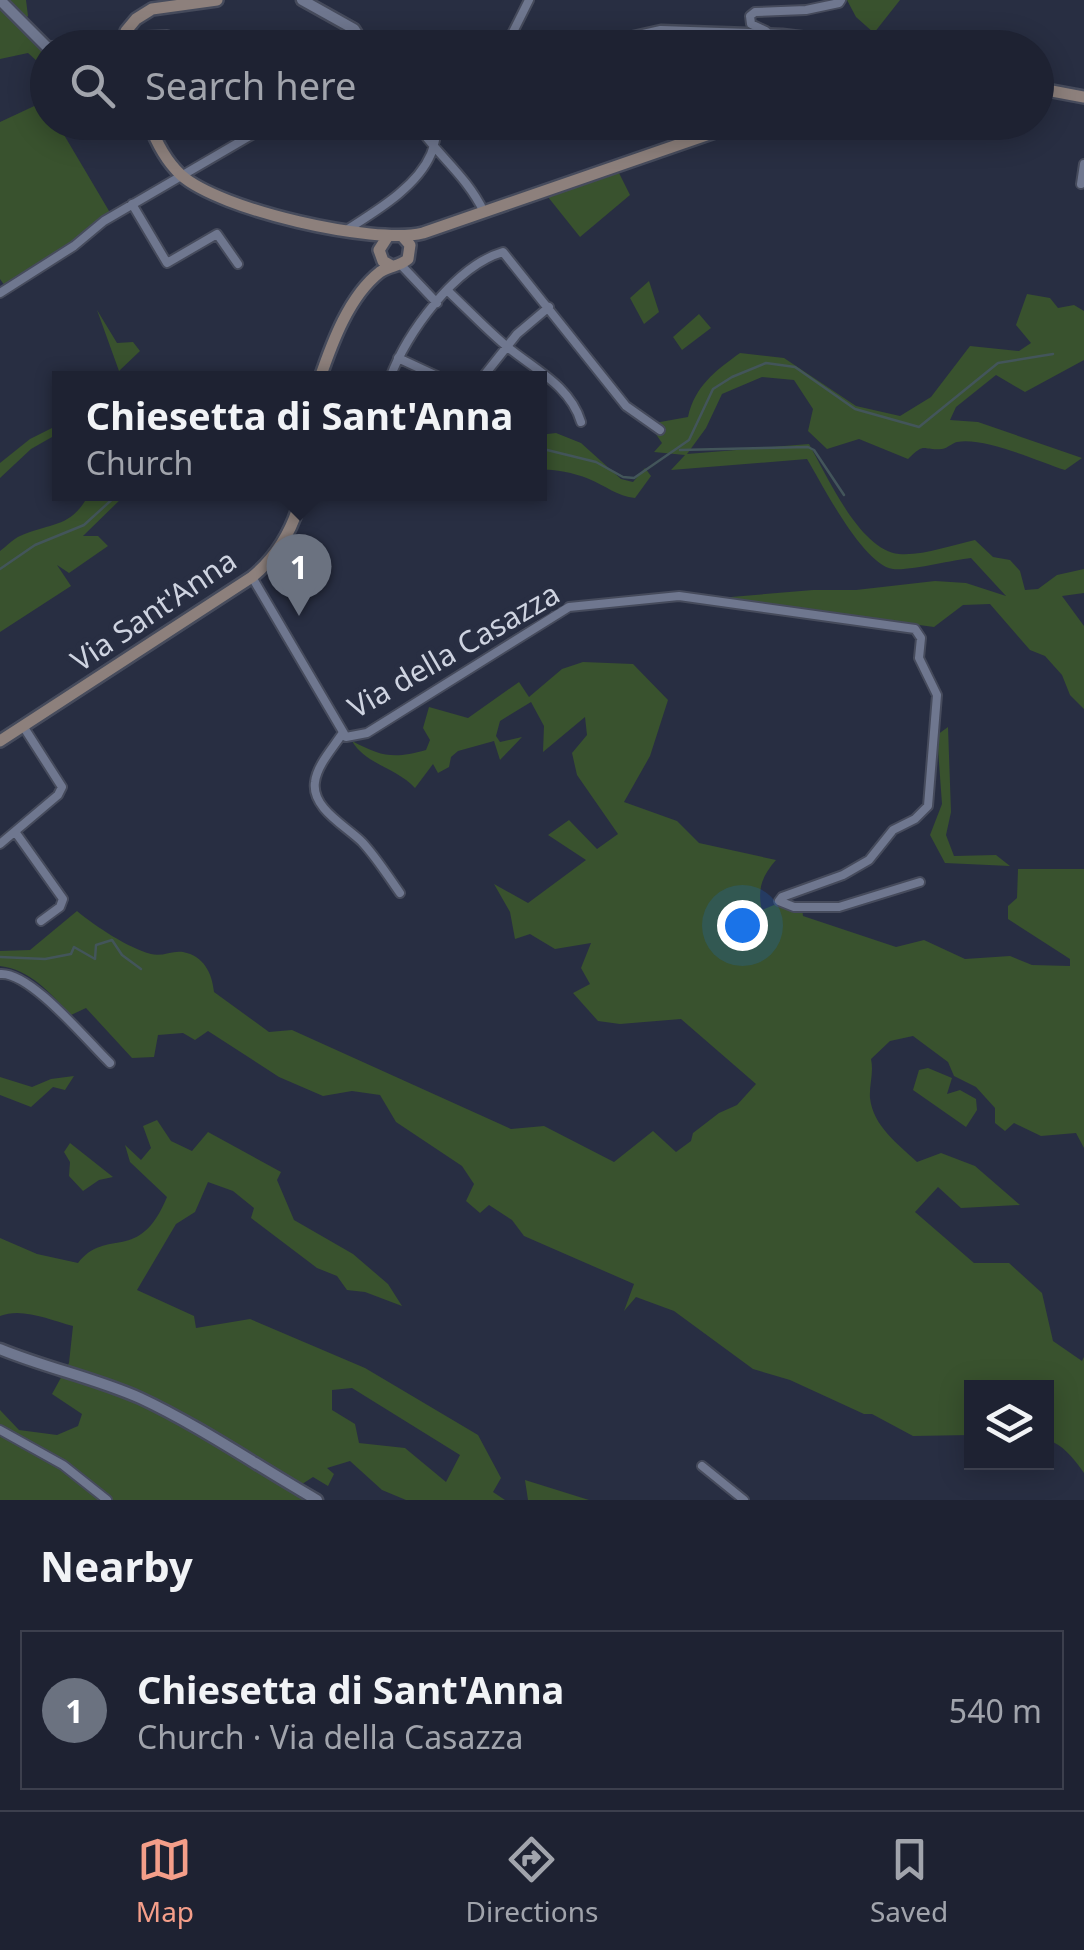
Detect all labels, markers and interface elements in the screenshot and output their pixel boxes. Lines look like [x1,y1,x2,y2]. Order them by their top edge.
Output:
search box [30,30,1054,140]
icon: search [65,58,120,113]
text: Search here [145,59,356,111]
popup [52,371,547,501]
text: Chiesetta di Sant'Anna [86,389,513,441]
text: Church [86,441,193,484]
pin: 1 [266,534,332,616]
street label: Via Sant'Anna [62,539,244,680]
street label: Via della Casazza [340,572,567,727]
your location [717,900,768,951]
map controls [964,1380,1054,1470]
button: layers [964,1380,1054,1470]
text: Nearby [40,1537,193,1594]
text: Chiesetta di Sant'Anna [137,1663,564,1715]
text: 1 [65,1689,84,1732]
text: 540 m [949,1689,1042,1732]
text: Church · Via della Casazza [137,1715,523,1758]
tab: Map [136,1832,194,1930]
tab: Directions [466,1832,598,1930]
tab: Saved [870,1832,948,1930]

